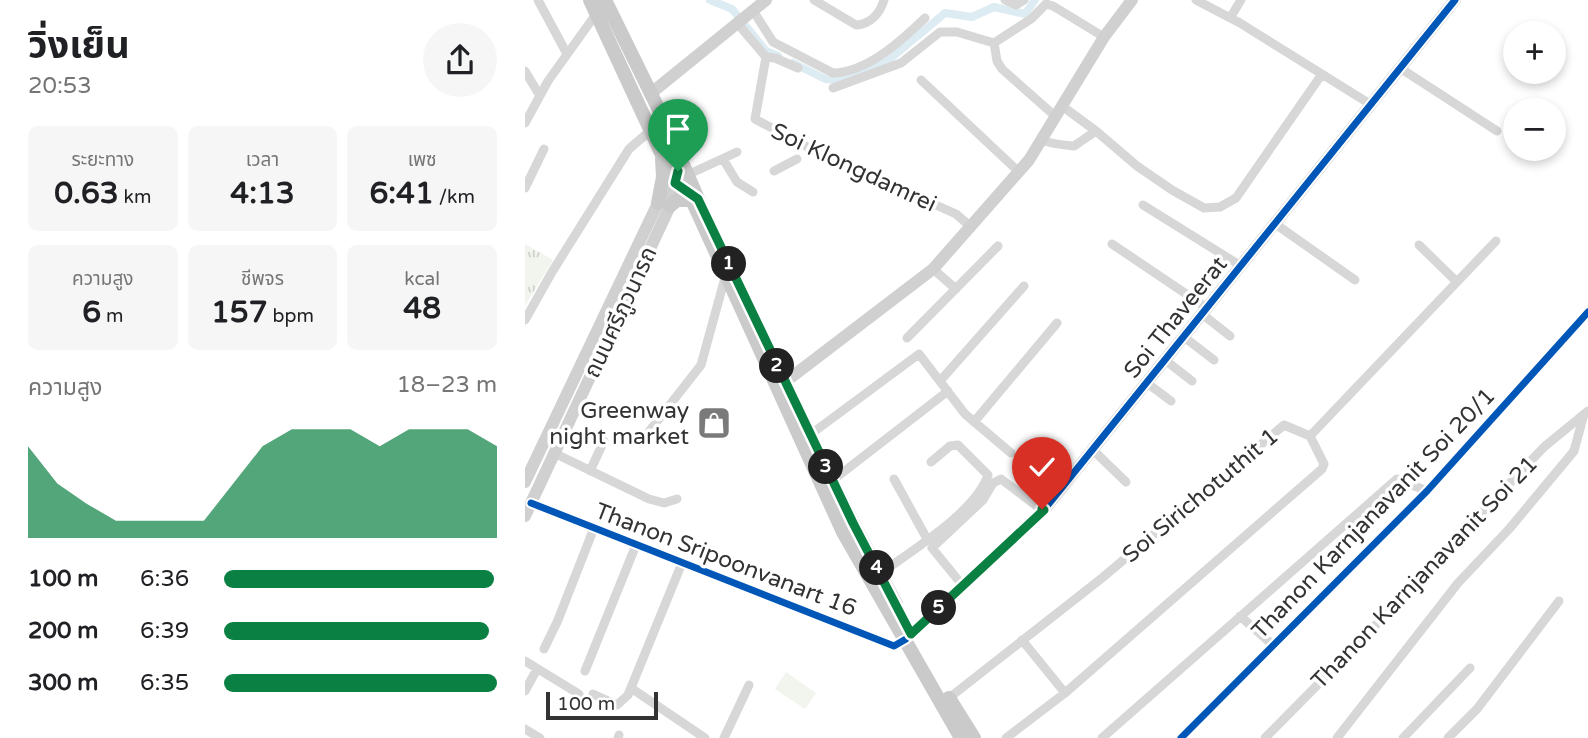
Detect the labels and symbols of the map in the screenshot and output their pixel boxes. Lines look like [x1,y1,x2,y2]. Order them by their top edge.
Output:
pin [648,99,708,171]
street label: Soi Klongdamrei [766,117,941,218]
street label: ถนนศรีภูวนารถ [578,242,663,382]
pin: 1 [711,246,747,282]
street label: Soi Thaveerat [1118,251,1234,384]
pin: 2 [759,348,795,384]
street label: Thanon Karnjanavanit Soi 20/1 [1246,382,1501,645]
place label: Greenway night market [549,397,689,451]
shop icon: Greenway night market [695,404,733,442]
street label: Soi Sirichotuthit 1 [1117,422,1284,569]
pin [1012,437,1072,509]
pin: 3 [809,449,843,484]
street label: Thanon Karnjanavanit Soi 21 [1306,450,1544,695]
street label: Thanon Sripoonvanart 16 [591,497,860,623]
pin: 4 [859,550,895,586]
pin: 5 [921,590,957,626]
scale bar [546,689,658,721]

